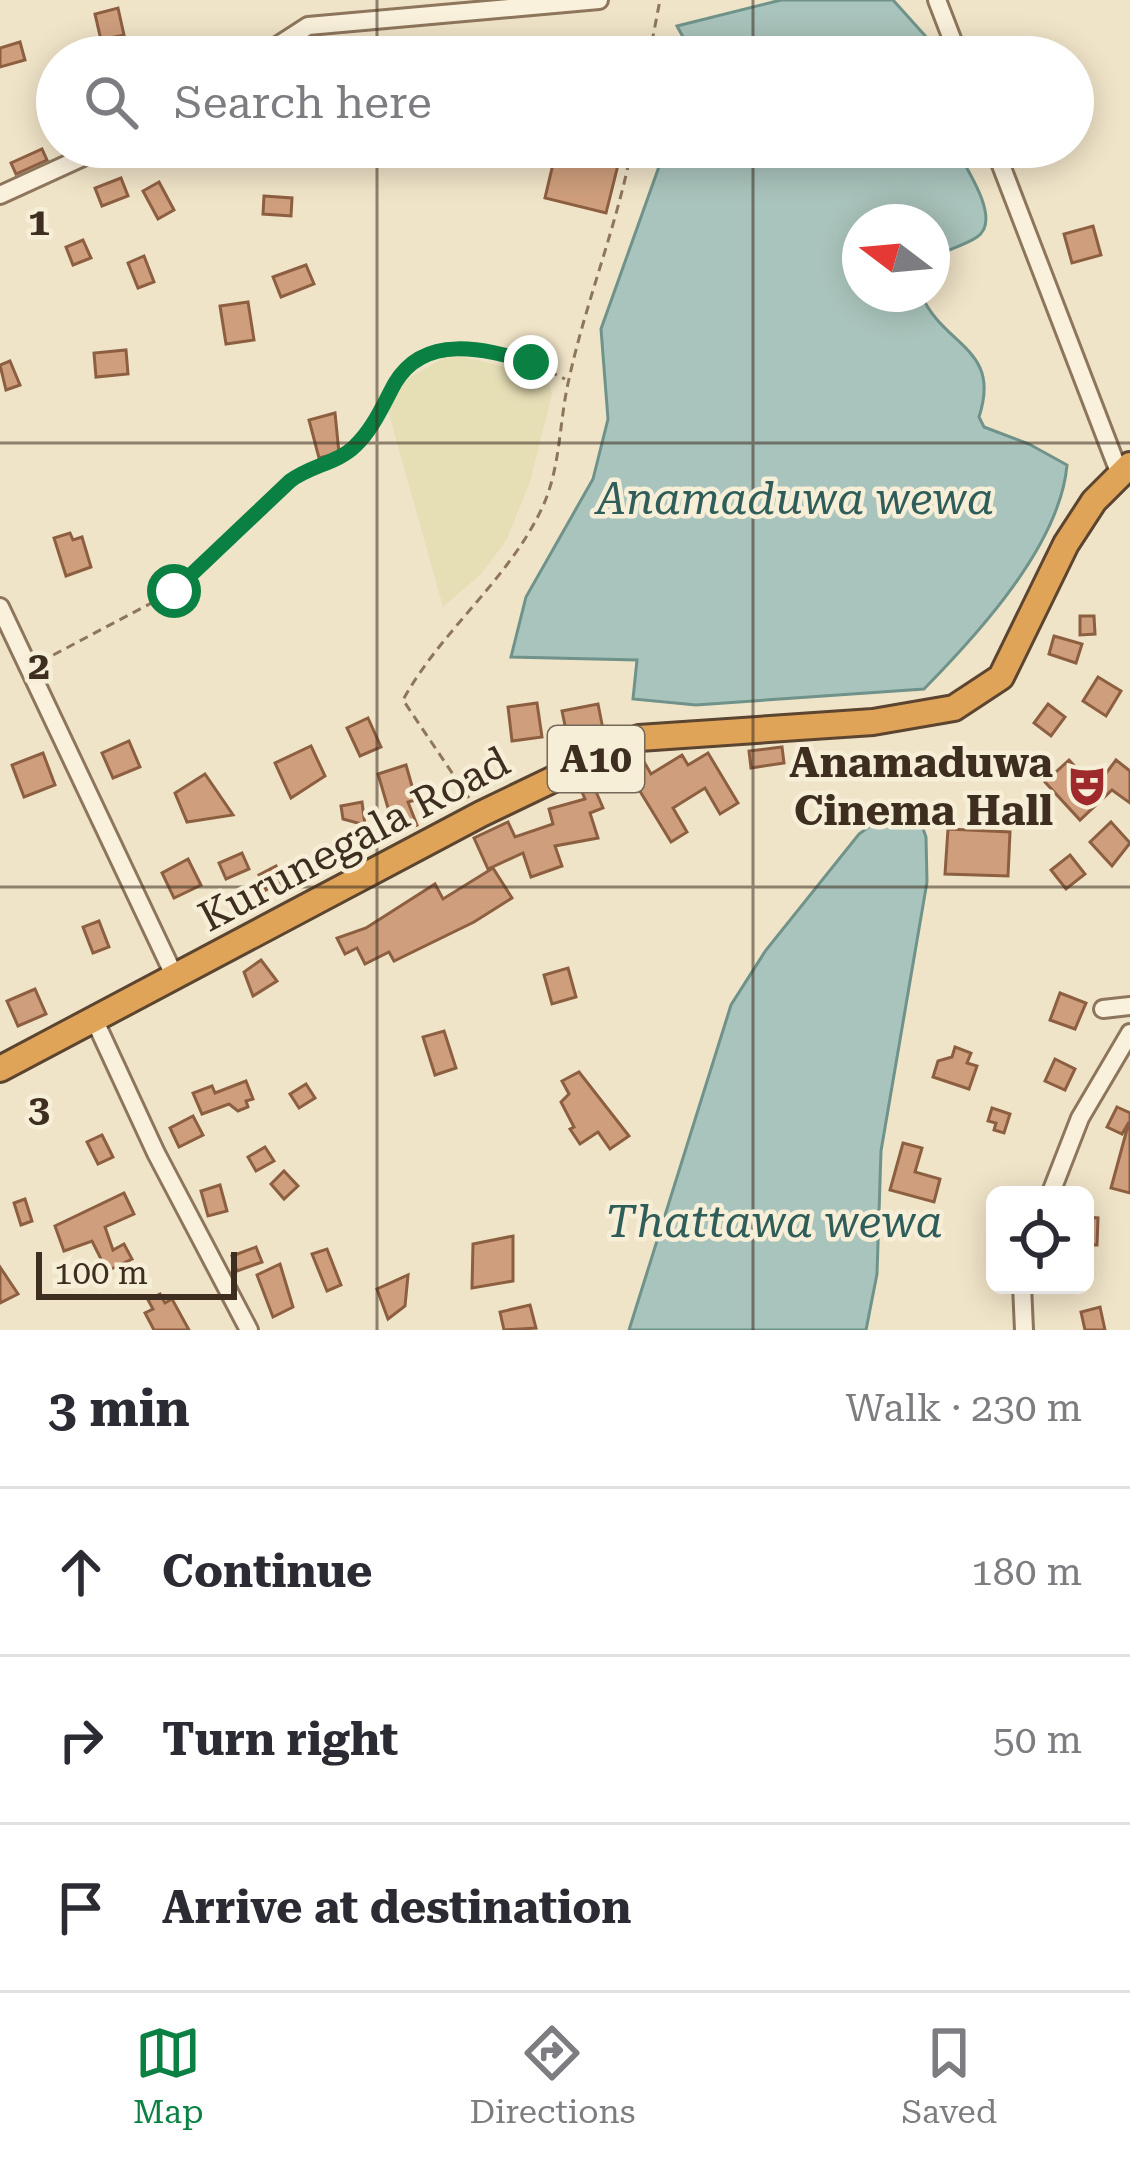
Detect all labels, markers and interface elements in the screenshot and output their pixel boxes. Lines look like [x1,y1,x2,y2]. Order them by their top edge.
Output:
search box [36,36,1094,168]
icon: search [78,69,144,135]
text: Search here [174,76,432,129]
text: 1 [28,199,50,245]
north arrow [842,204,950,312]
route end [504,335,558,389]
water label: Anamaduwa wewa [593,472,994,525]
route start [147,564,201,618]
text: 2 [28,643,50,689]
road number: A10 [548,726,644,792]
street label: Kurunegala Road [190,736,518,941]
place label: Anamaduwa Cinema Hall [789,738,1053,835]
theatre icon: Anamaduwa Cinema Hall [1064,763,1110,809]
text: 3 [28,1086,50,1132]
map controls [986,1186,1094,1294]
button: locate [986,1186,1094,1294]
water label: Thattawa wewa [605,1195,943,1248]
scale bar [36,1246,237,1299]
text: 100 m [54,1253,148,1292]
text: 3 min [48,1379,190,1438]
text: Walk · 230 m [846,1385,1082,1431]
icon: ahead [48,1539,114,1605]
text: Continue [162,1545,373,1598]
text: 180 m [971,1549,1082,1595]
icon: right [48,1707,114,1773]
text: Turn right [162,1713,398,1766]
text: 50 m [993,1717,1082,1763]
icon: arrive [48,1875,114,1941]
text: Arrive at destination [162,1881,631,1934]
tab: Map [133,2020,204,2131]
tab: Directions [469,2020,635,2131]
tab: Saved [901,2020,997,2131]

